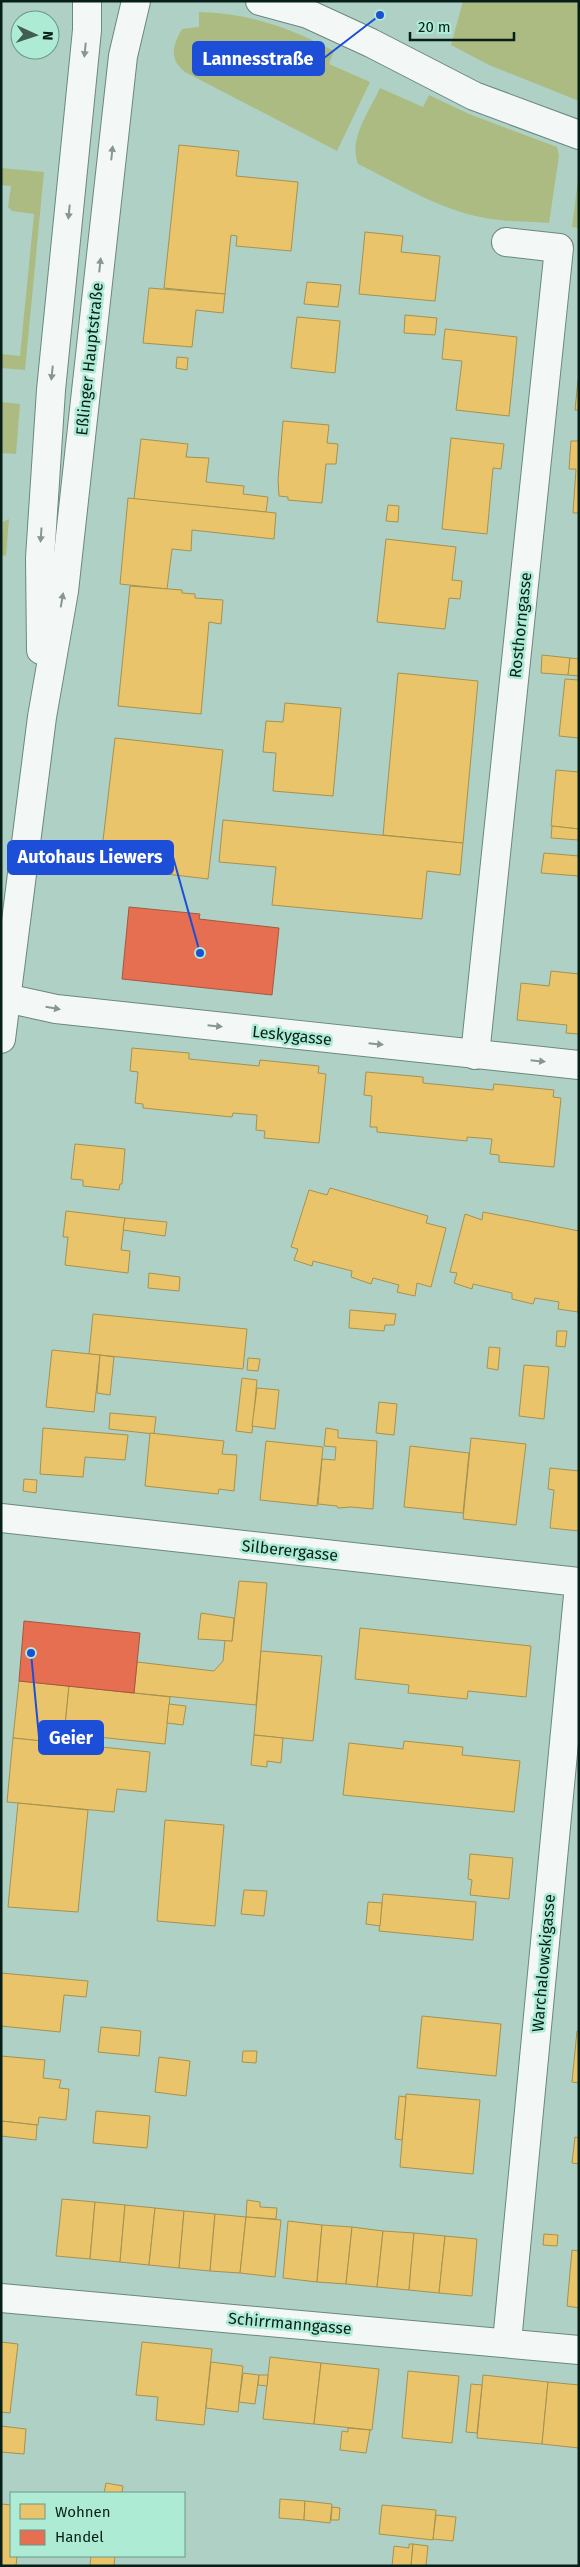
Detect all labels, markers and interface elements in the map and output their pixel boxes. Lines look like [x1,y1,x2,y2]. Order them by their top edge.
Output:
north arrow [10,10,60,60]
scale bar [410,10,514,42]
text: 20 m [418,18,451,36]
text: N [39,31,56,41]
one-way arrow [81,42,89,58]
callout: Lannesstraße [193,42,324,75]
text: Lannesstraße [202,48,314,70]
one-way arrow [108,145,116,161]
one-way arrow [65,204,73,220]
one-way arrow [96,257,104,273]
street label: Eßlinger Hauptstraße [72,282,107,437]
one-way arrow [48,366,56,382]
one-way arrow [37,528,45,544]
street label: Rosthorngasse [505,571,536,679]
one-way arrow [59,592,67,608]
callout: Autohaus Liewers [8,841,173,874]
text: Autohaus Liewers [17,846,163,868]
one-way arrow [46,1004,62,1012]
one-way arrow [207,1022,223,1030]
street label: Leskygasse [251,1022,333,1049]
one-way arrow [369,1040,385,1048]
one-way arrow [530,1057,546,1065]
street label: Silberergasse [241,1536,339,1565]
callout: Geier [39,1721,103,1754]
text: Geier [49,1727,94,1749]
street label: Warchalowskigasse [528,1893,559,2033]
street label: Schirrmanngasse [227,2309,352,2338]
legend [10,2492,185,2557]
text: Wohnen [55,2503,111,2521]
text: Handel [55,2528,104,2546]

